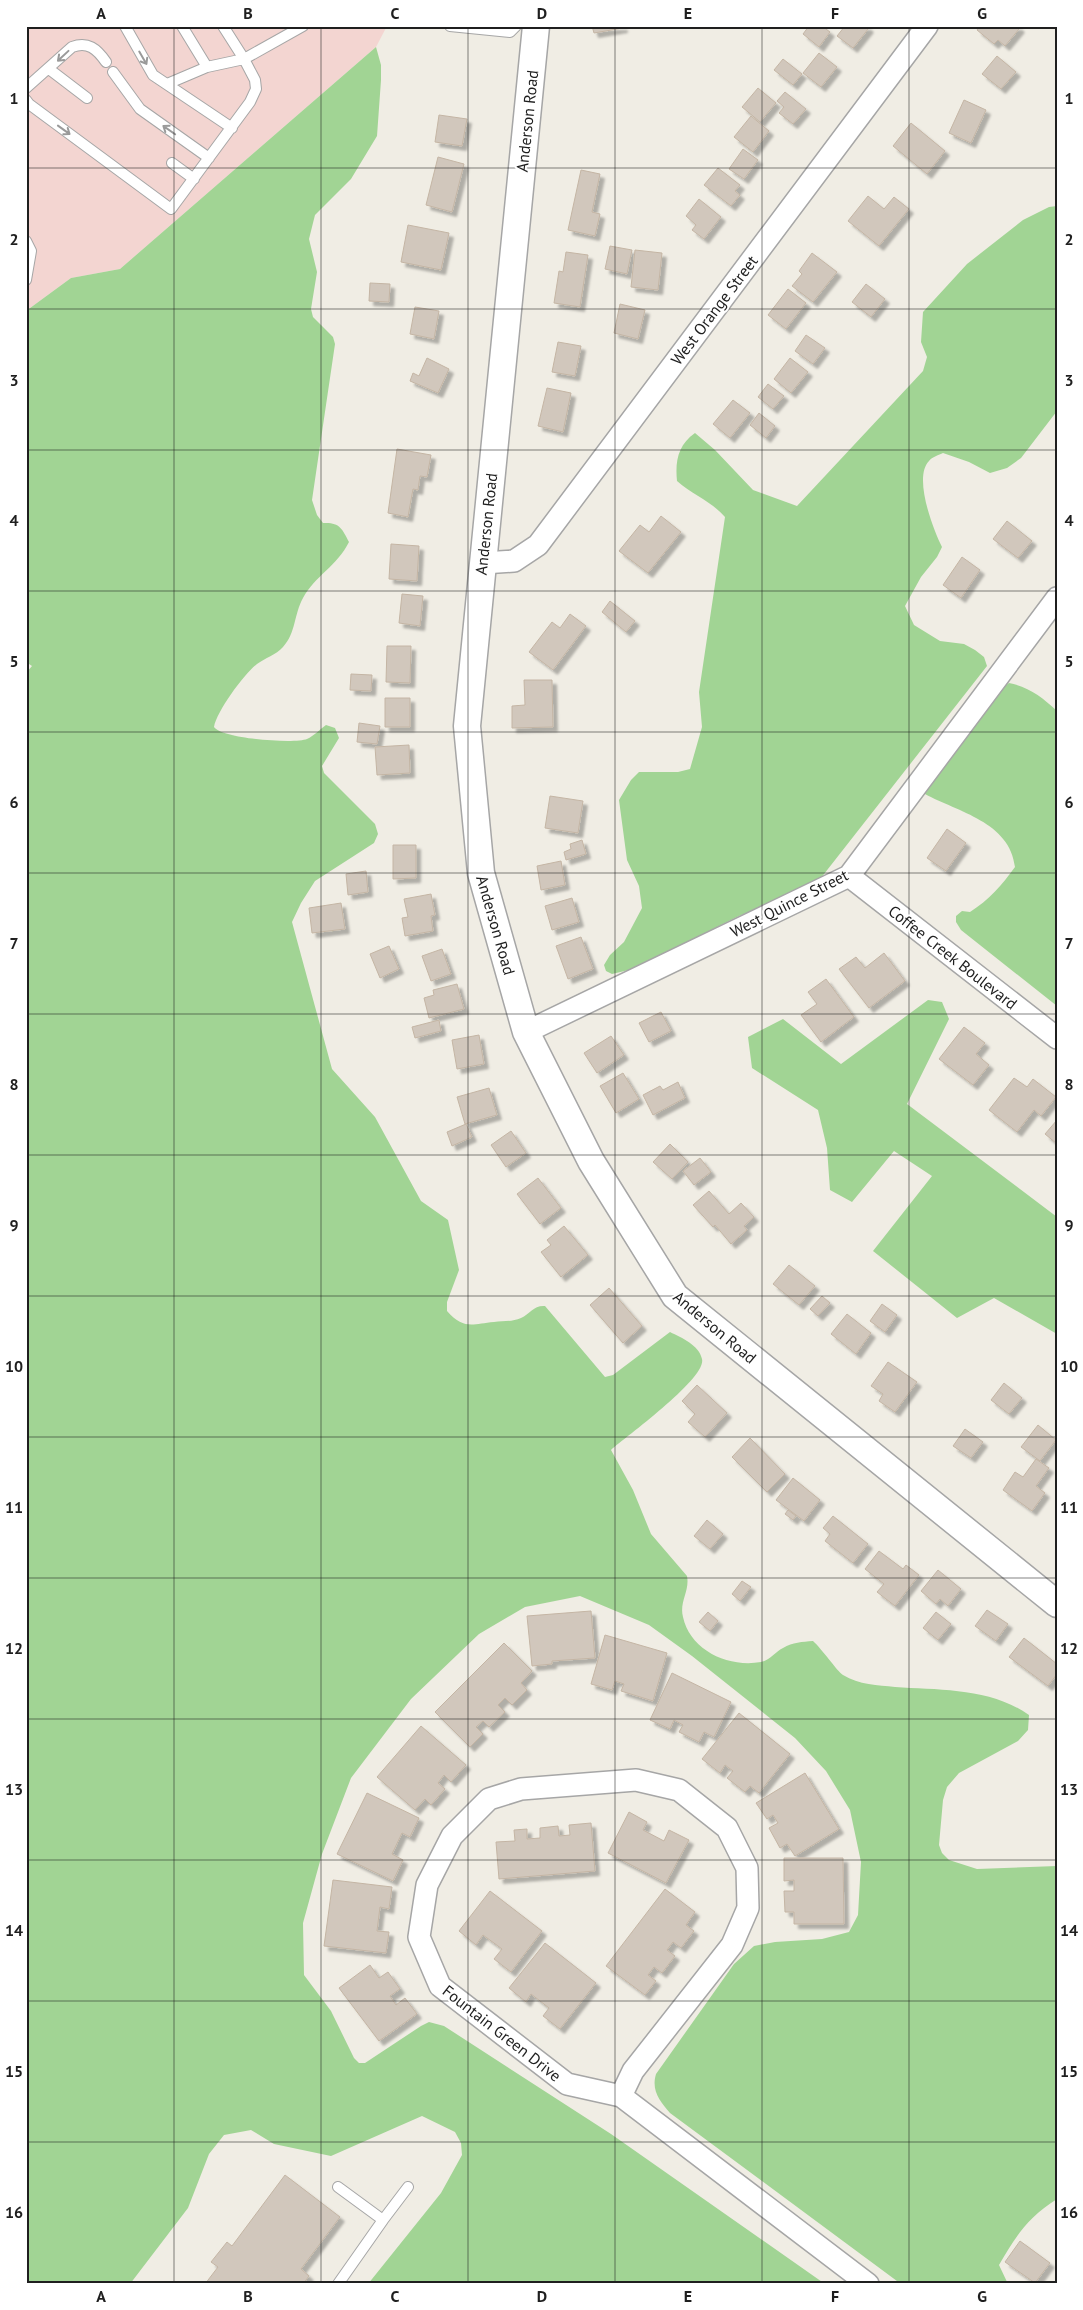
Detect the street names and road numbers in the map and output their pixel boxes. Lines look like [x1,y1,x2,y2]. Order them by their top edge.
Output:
street label: Anderson Road [512,69,542,173]
street label: West Orange Street [666,251,762,369]
street label: Anderson Road [471,472,501,576]
street label: West Quince Street [727,864,852,941]
street label: Anderson Road [472,873,520,977]
street label: Coffee Creek Boulevard [885,901,1021,1013]
street label: Anderson Road [669,1286,761,1368]
street label: Fountain Green Drive [439,1980,565,2086]

